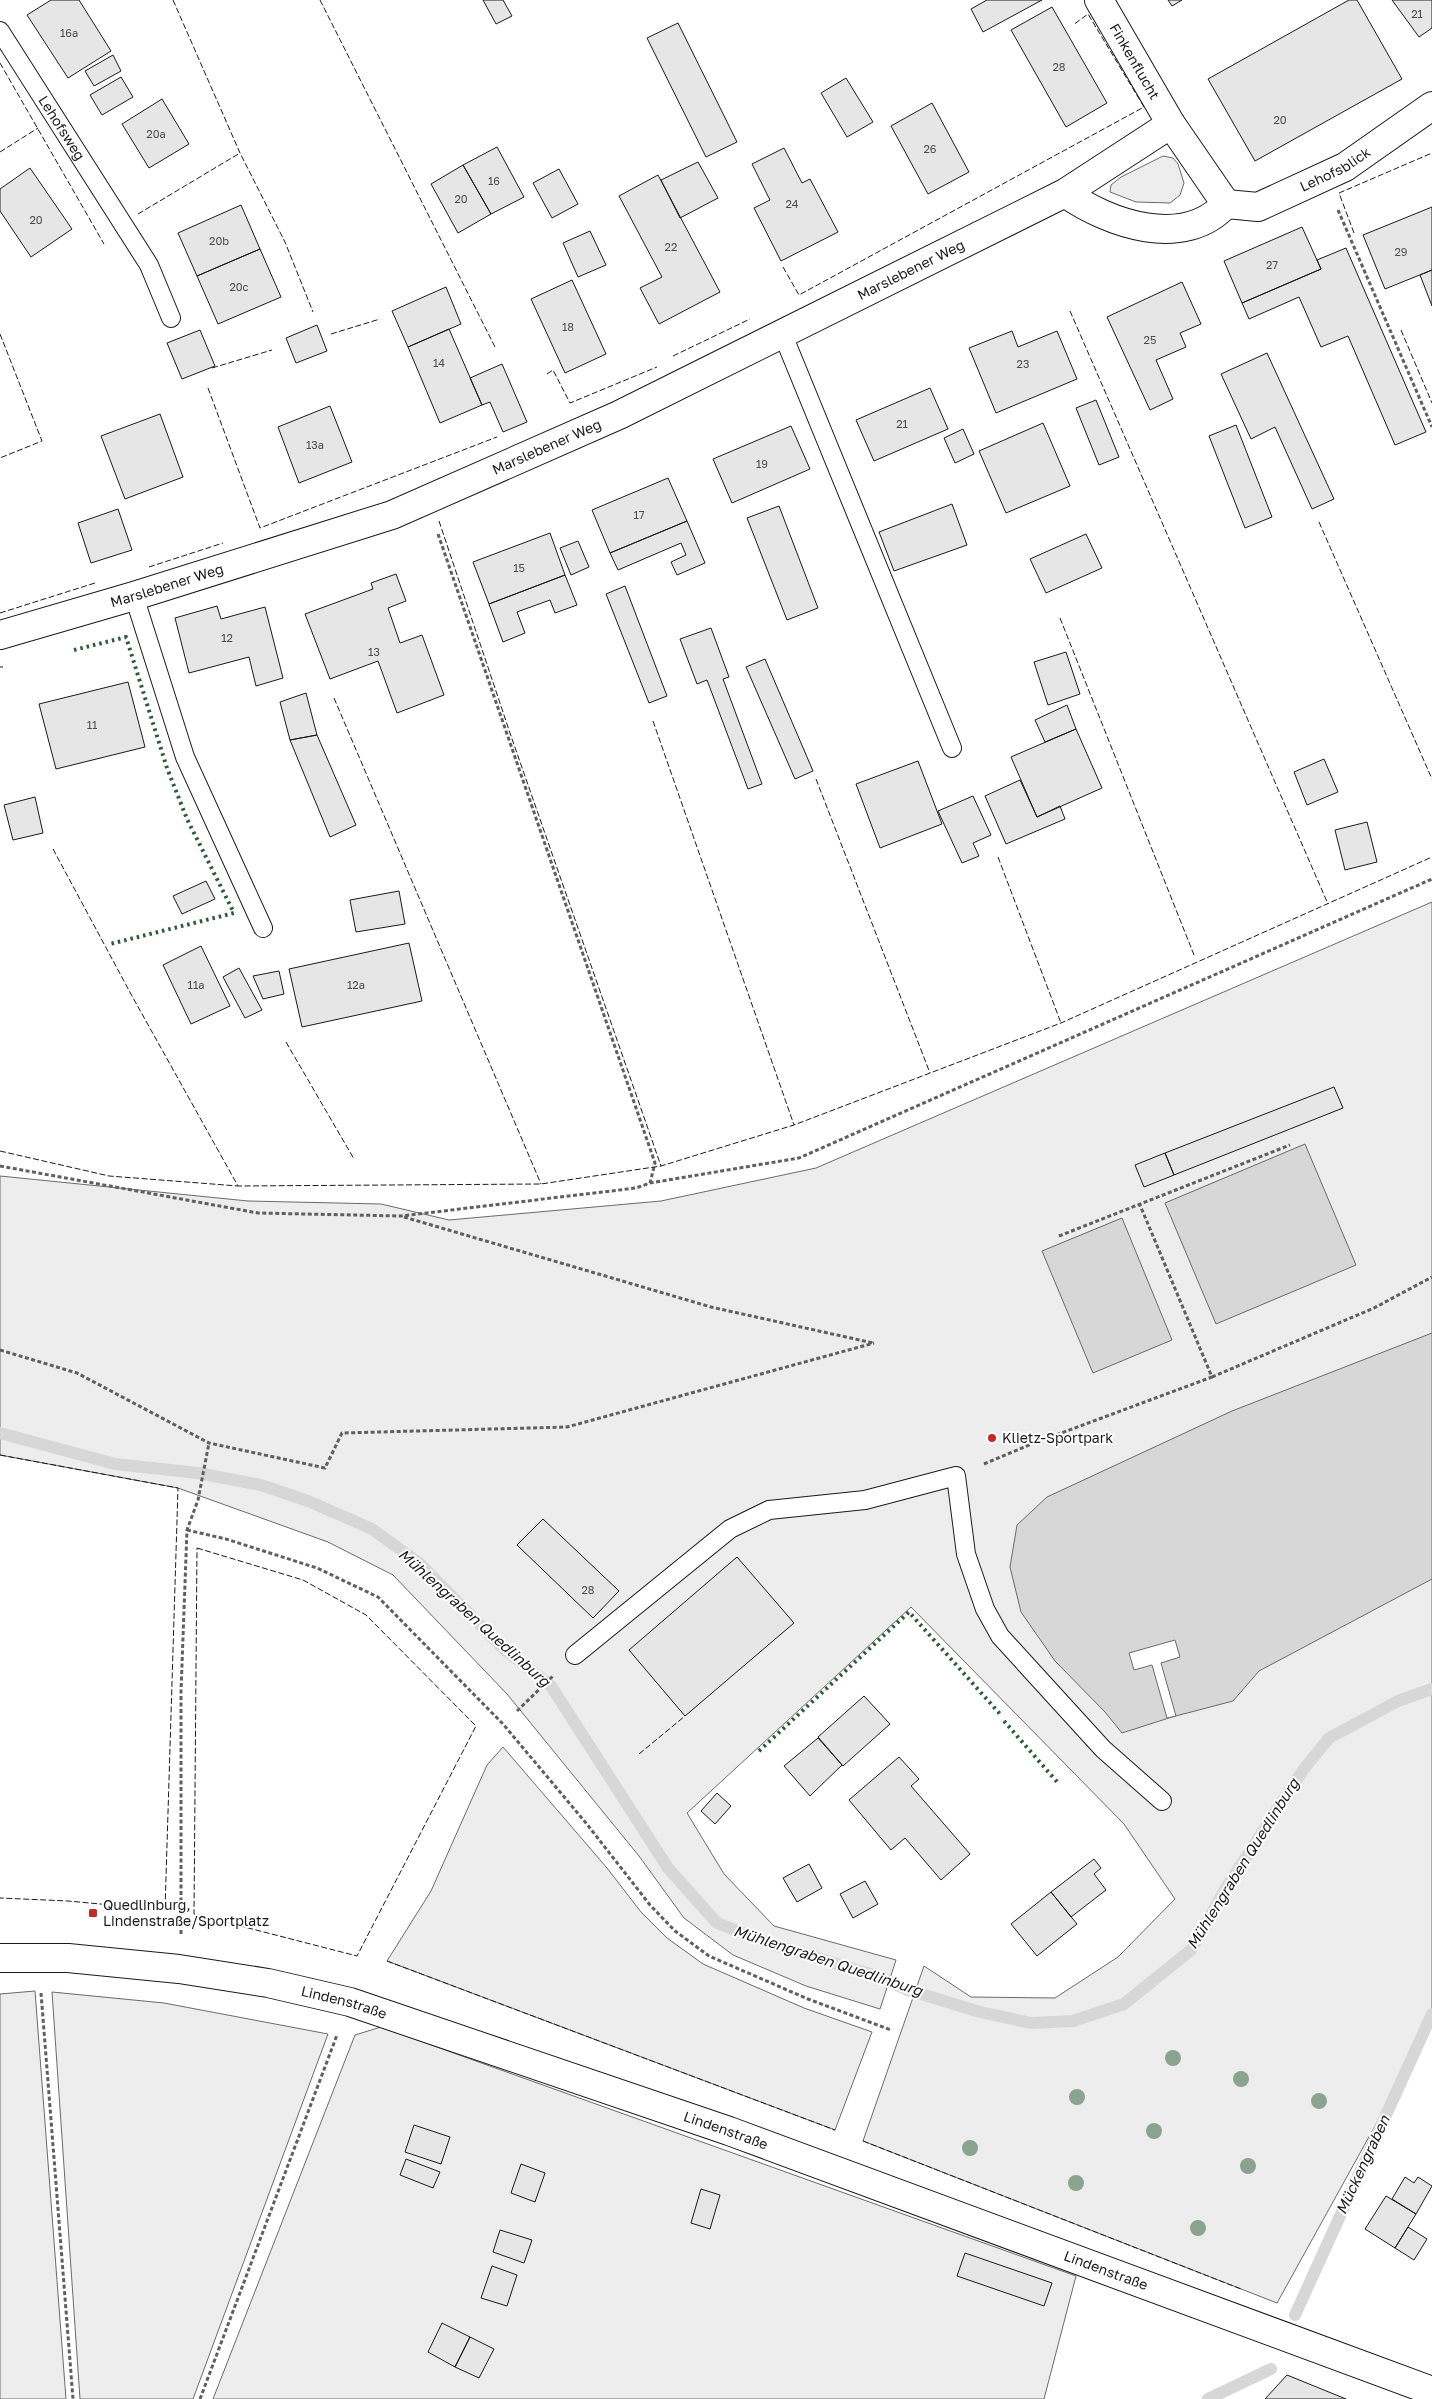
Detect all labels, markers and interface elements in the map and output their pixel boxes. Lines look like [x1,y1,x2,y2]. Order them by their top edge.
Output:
house number: 21 [1411,7,1423,20]
street label: Finkenflucht [1106,20,1164,102]
house number: 16a [60,26,78,39]
house number: 28 [1052,60,1066,73]
street label: Lehofsweg [35,92,89,163]
house number: 20 [1273,113,1287,126]
house number: 20a [146,127,166,140]
house number: 26 [923,142,937,155]
street label: Lehofsblick [1297,143,1373,195]
house number: 16 [488,174,500,187]
house number: 20 [454,192,468,205]
house number: 24 [785,197,799,210]
house number: 20 [29,213,43,226]
house number: 20b [209,234,229,247]
street label: Marslebener Weg [854,236,967,303]
house number: 22 [665,240,677,253]
house number: 29 [1394,245,1408,258]
house number: 27 [1266,258,1278,271]
house number: 20c [229,280,249,293]
house number: 18 [562,320,574,333]
house number: 25 [1144,333,1156,346]
house number: 14 [433,356,445,369]
house number: 23 [1017,357,1029,370]
street label: Marslebener Weg [489,415,604,478]
house number: 21 [896,417,908,430]
house number: 13a [306,438,324,451]
house number: 19 [756,457,768,470]
house number: 17 [633,508,645,521]
street label: Marslebener Weg [108,560,225,610]
house number: 15 [513,561,525,574]
house number: 12 [221,631,233,644]
house number: 13 [368,645,380,658]
house number: 11 [87,718,97,731]
house number: 11a [188,978,204,991]
house number: 12a [347,978,365,991]
place label: Klietz-Sportpark [1002,1429,1113,1446]
marker: Klietz-Sportpark [986,1432,998,1444]
water label: Mühlengraben Quedlinburg [395,1545,555,1692]
house number: 28 [581,1583,595,1596]
water label: Mühlengraben Quedlinburg [1182,1773,1304,1952]
place label: Quedlinburg, Lindenstraße/Sportplatz [103,1896,269,1929]
marker: Quedlinburg, Lindenstraße/Sportplatz [87,1907,99,1919]
water label: Mühlengraben Quedlinburg [731,1921,927,2001]
street label: Lindenstraße [300,1982,389,2022]
street label: Lindenstraße [682,2107,771,2153]
water label: Mückengraben [1331,2112,1394,2217]
street label: Lindenstraße [1062,2247,1150,2293]

